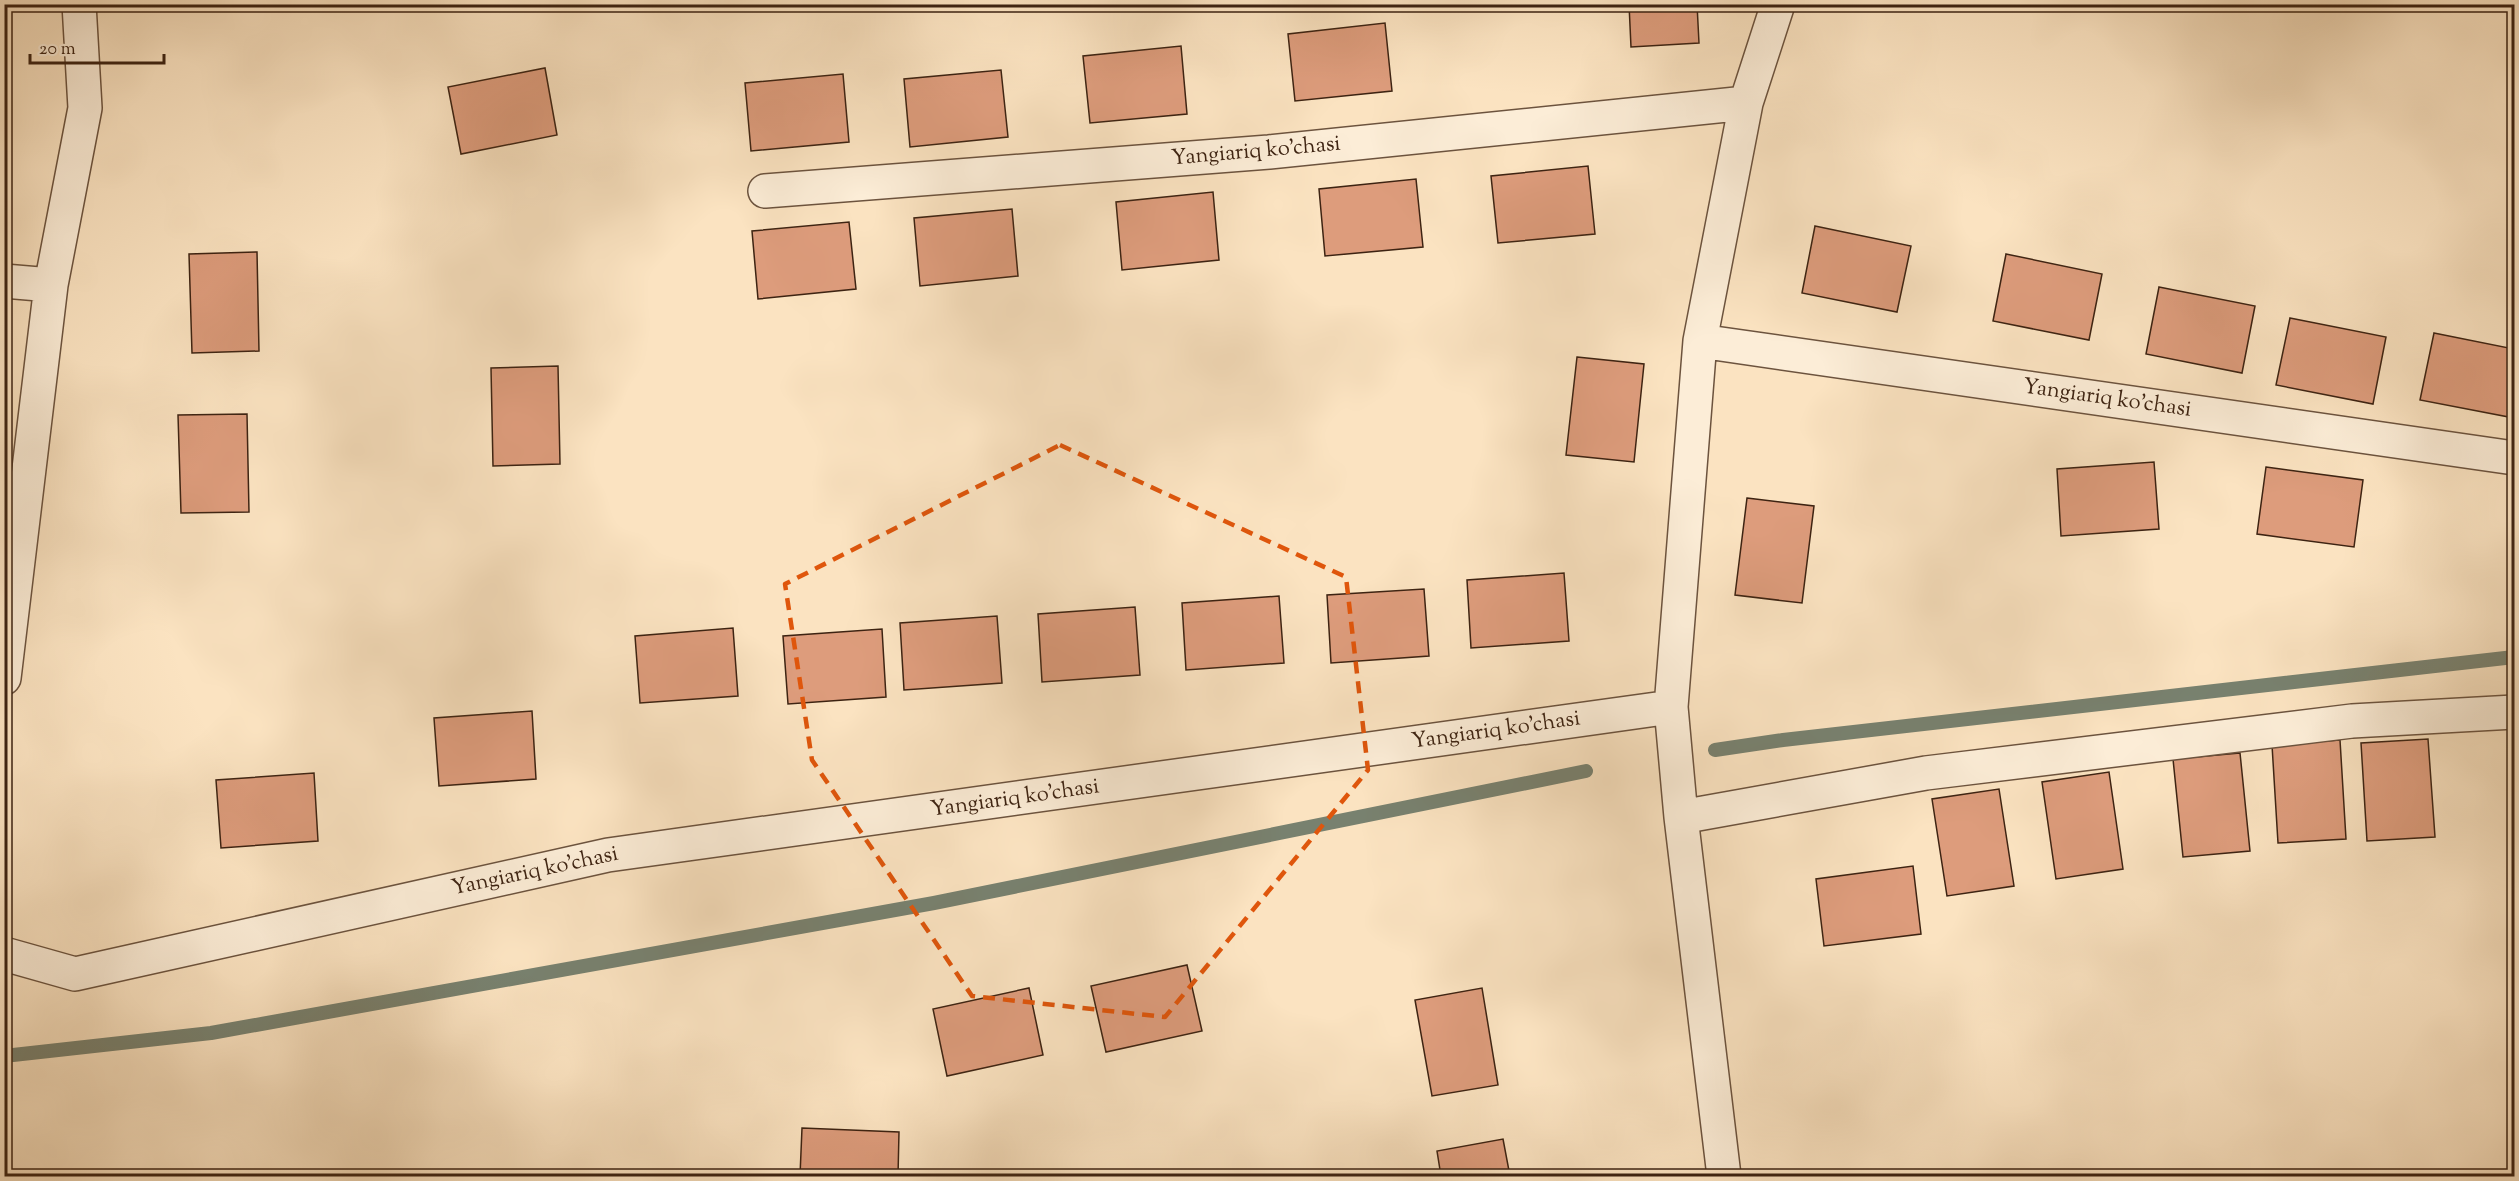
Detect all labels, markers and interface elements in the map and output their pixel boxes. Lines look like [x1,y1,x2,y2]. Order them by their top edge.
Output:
scale bar [30,27,164,65]
text: 20 m [39,37,76,63]
street label: Yangiariq ko'chasi [1170,129,1342,175]
street label: Yangiariq ko'chasi [2021,371,2193,427]
street label: Yangiariq ko'chasi [1410,703,1582,759]
street label: Yangiariq ko'chasi [929,771,1101,827]
street label: Yangiariq ko'chasi [449,839,621,905]

